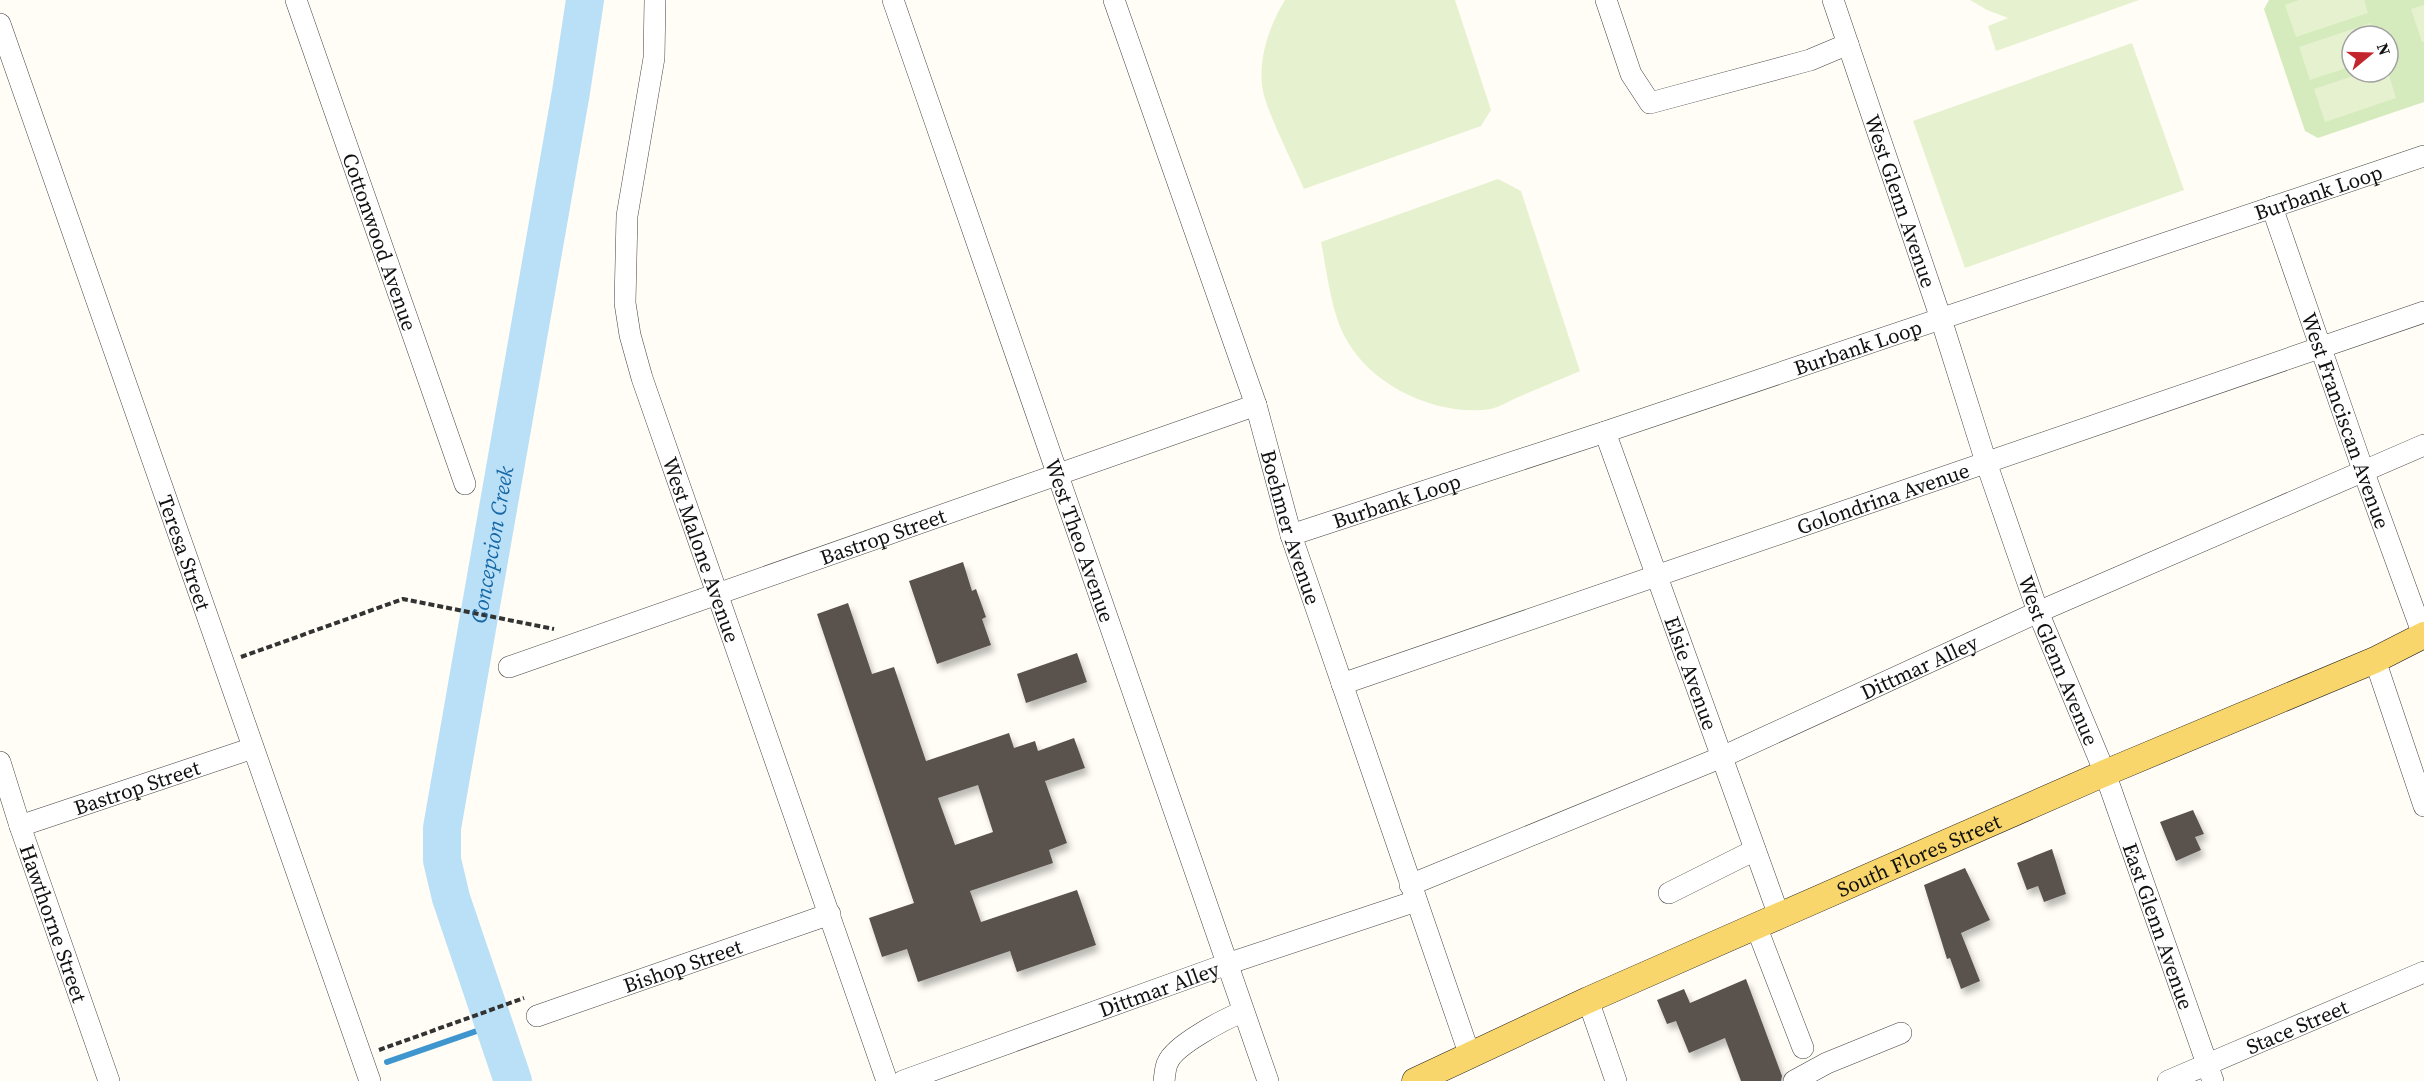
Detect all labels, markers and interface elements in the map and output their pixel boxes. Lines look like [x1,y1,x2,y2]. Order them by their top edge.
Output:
north arrow [2340,24,2400,84]
text: N [2372,40,2397,59]
street label: West Glenn Avenue [1858,110,1944,291]
street label: Cottonwood Avenue [336,149,425,335]
street label: Burbank Loop [2250,157,2386,227]
street label: West Franciscan Avenue [2295,309,2398,533]
street label: Burbank Loop [1790,312,1925,382]
street label: Boehmer Avenue [1254,446,1328,608]
street label: West Malone Avenue [656,453,748,646]
street label: West Theo Avenue [1039,455,1122,626]
street label: Golondrina Avenue [1793,455,1973,541]
water label: Concepcion Creek [463,463,520,625]
street label: Burbank Loop [1329,466,1464,535]
street label: Teresa Street [151,491,219,614]
street label: Bastrop Street [816,500,950,571]
street label: West Glenn Avenue [2012,571,2106,750]
street label: Elsie Avenue [1658,612,1725,734]
street label: Dittmar Alley [1856,627,1983,706]
street label: Bastrop Street [70,752,204,822]
street label: South Flores Street [1832,806,2005,904]
street label: East Glenn Avenue [2116,839,2201,1013]
street label: Hawthorne Street [13,840,95,1006]
street label: Bishop Street [619,931,746,999]
street label: Dittmar Alley [1095,953,1223,1024]
street label: Stace Street [2241,992,2352,1061]

